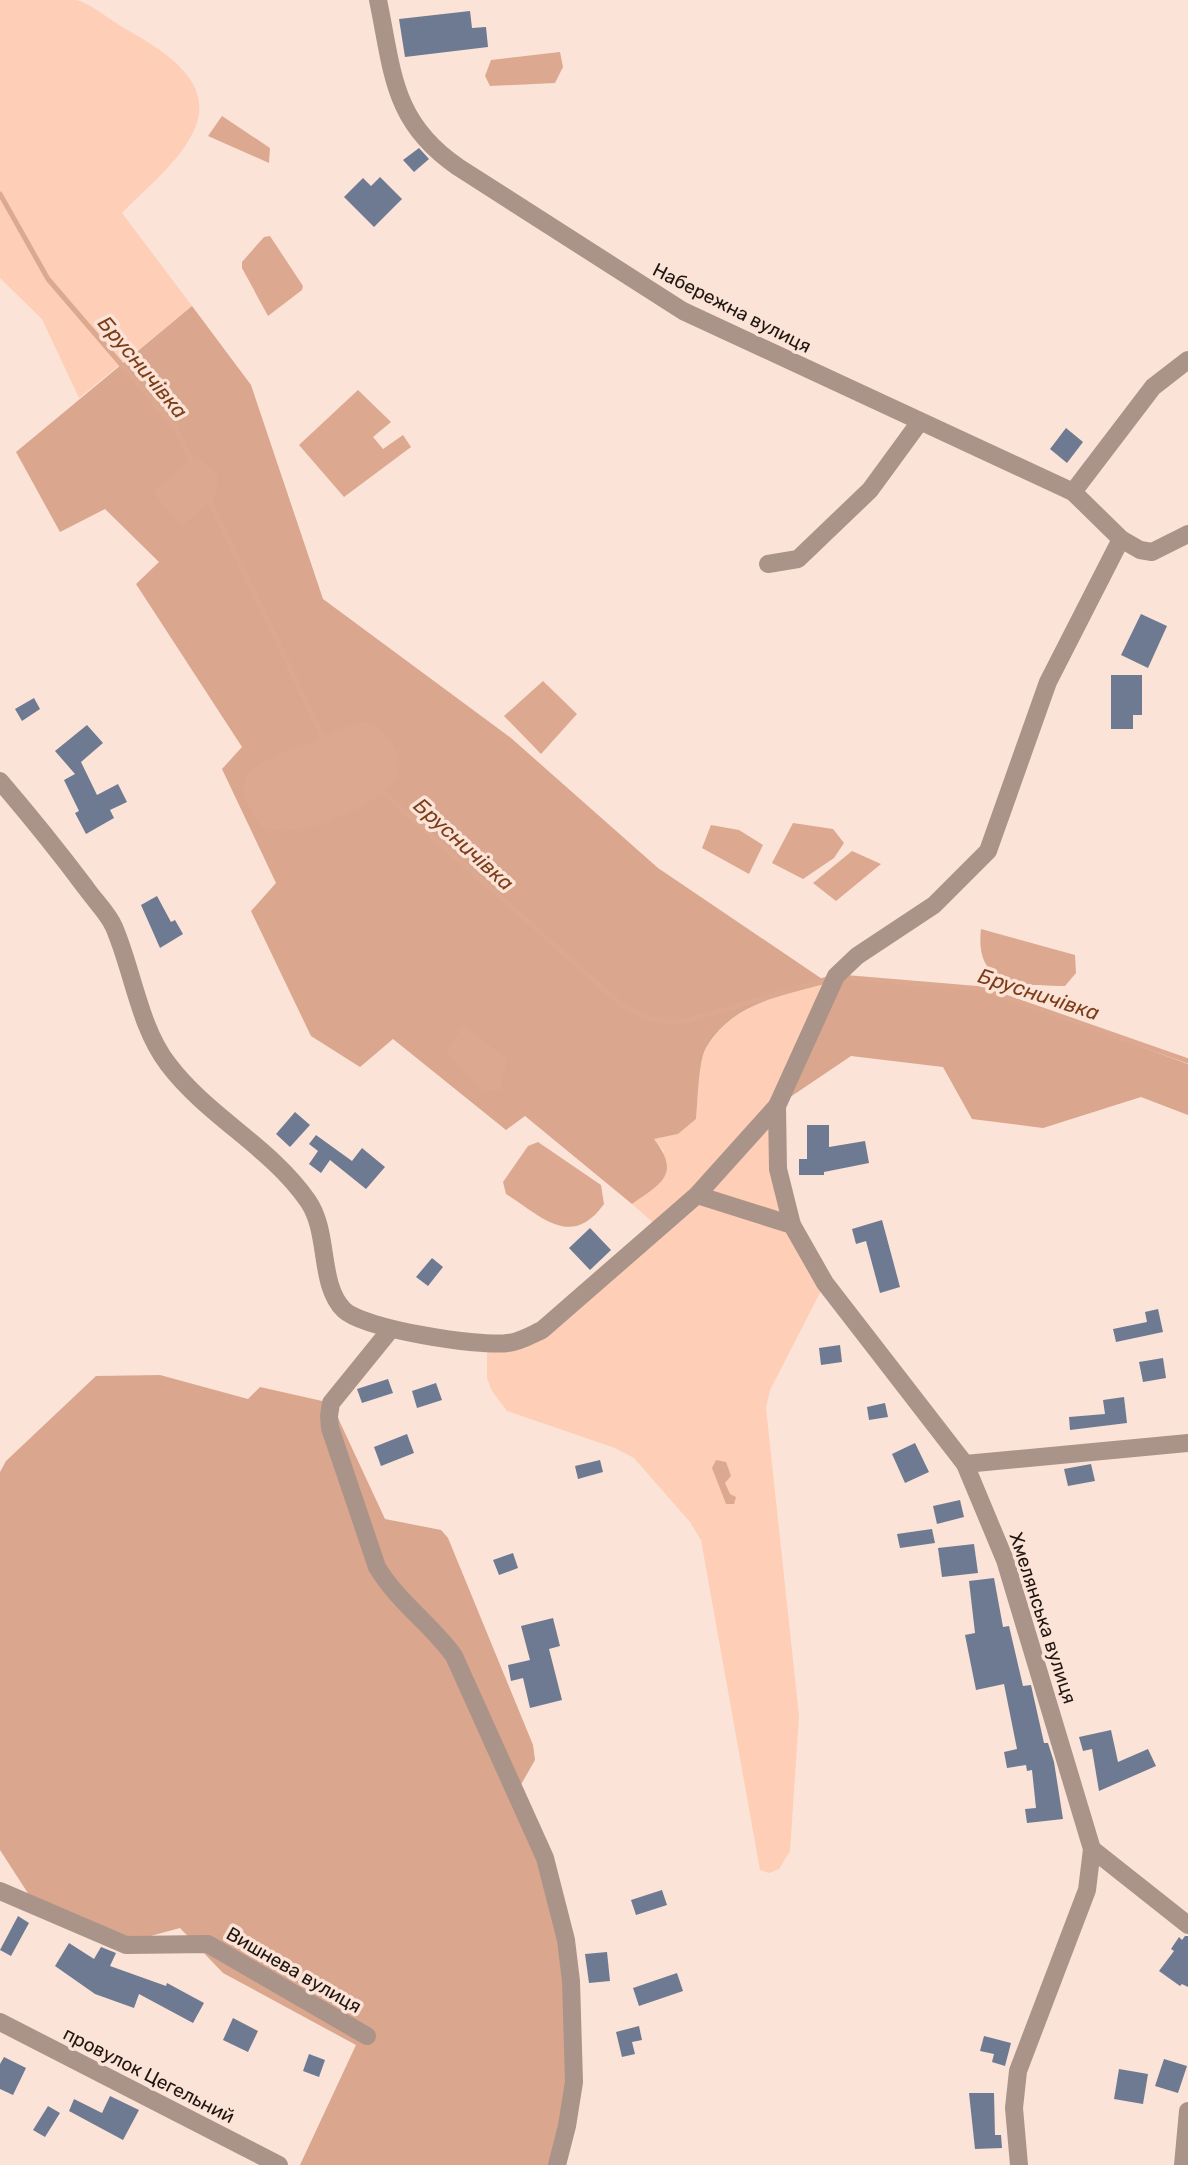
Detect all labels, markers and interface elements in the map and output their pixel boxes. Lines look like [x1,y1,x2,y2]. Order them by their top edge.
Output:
street label: Набережна вулиця [649,258,815,358]
water label: Брусничівка [93,311,193,423]
water label: Брусничівка [409,793,519,895]
water label: Брусничівка [975,963,1103,1025]
street label: Хмелянська вулиця [1004,1529,1082,1707]
street label: Вишнева вулиця [222,1922,366,2018]
street label: провулок Цегельний [60,2022,238,2128]

